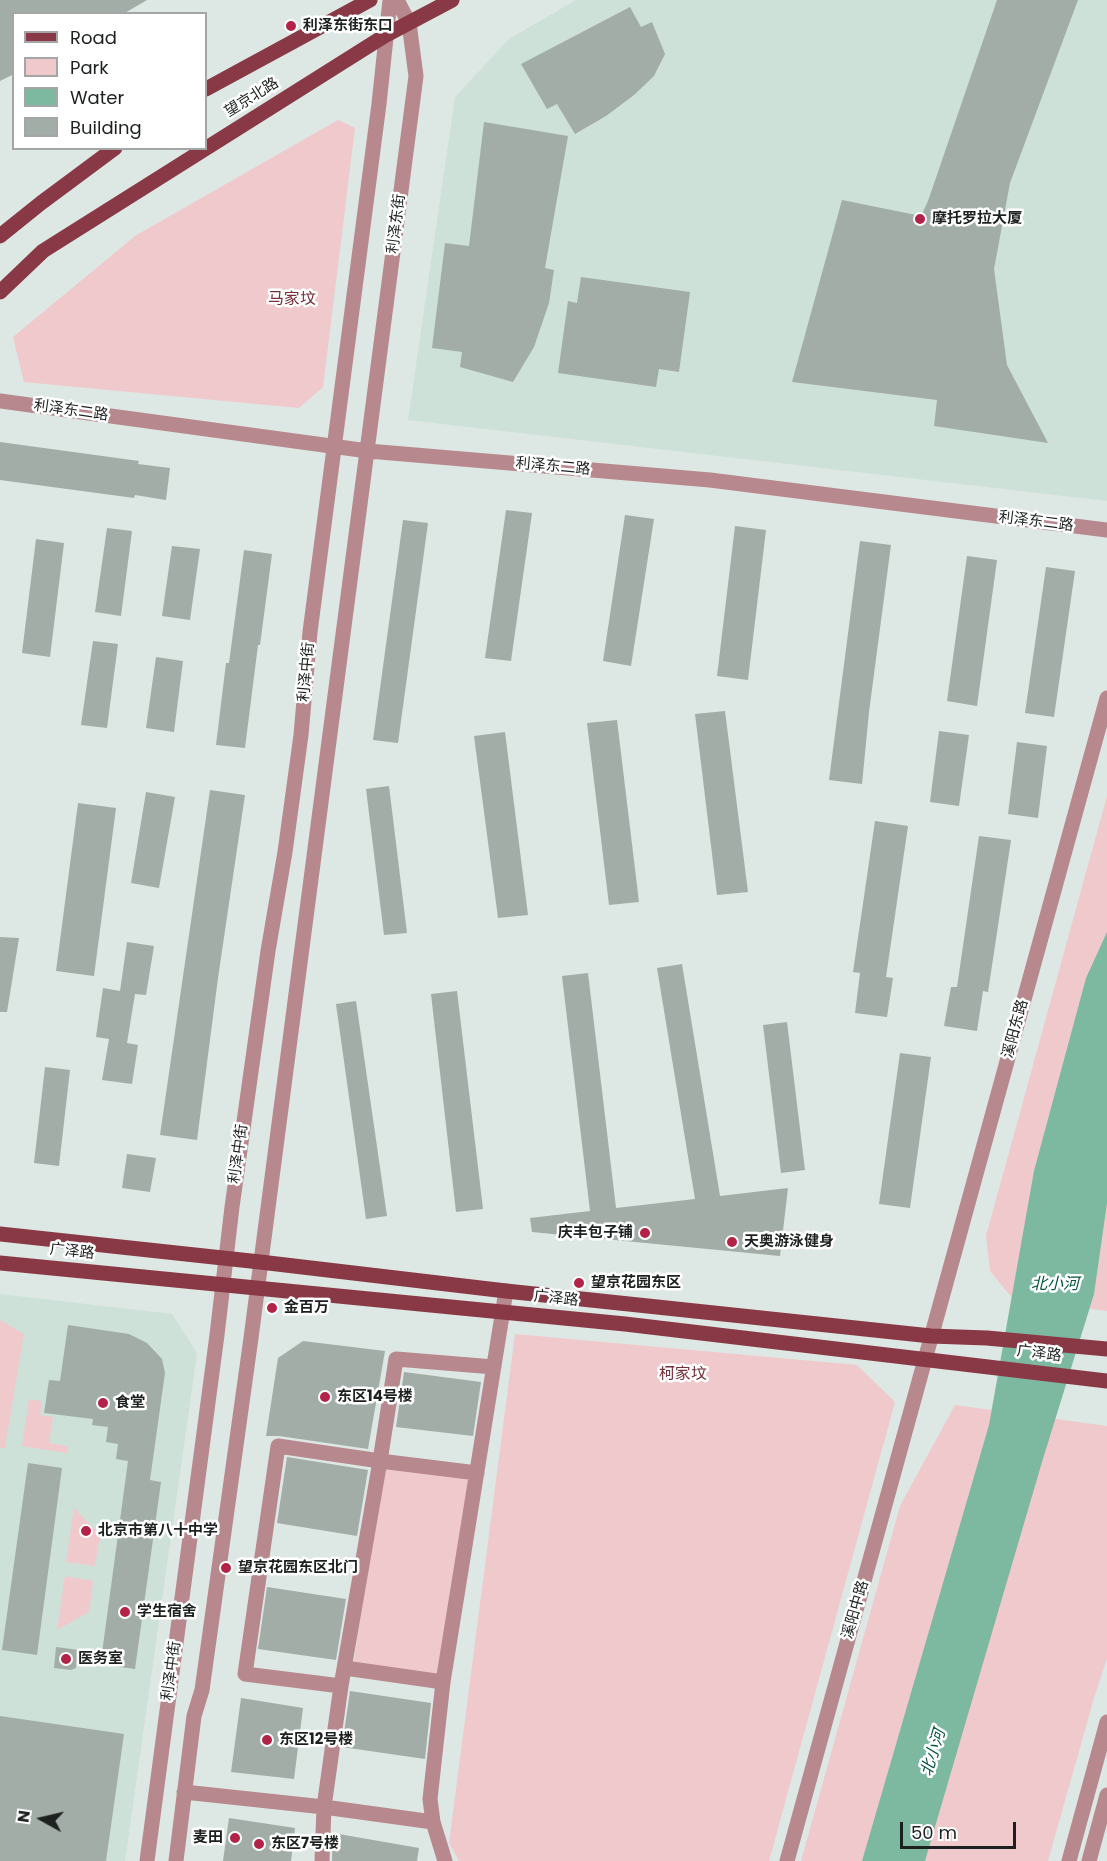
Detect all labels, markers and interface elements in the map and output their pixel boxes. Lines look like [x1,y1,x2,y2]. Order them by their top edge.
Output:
legend [12,12,207,150]
place label: 利泽东街东口 [303,17,393,35]
marker: 利泽东街东口 [284,19,298,33]
text: Road [70,25,117,50]
text: Park [70,55,109,80]
street label: 望京北路 [222,74,282,122]
text: Water [70,85,124,110]
text: Building [70,115,142,140]
street label: 利泽东街 [384,193,410,255]
place label: 摩托罗拉大厦 [932,210,1022,228]
marker: 摩托罗拉大厦 [913,212,927,226]
district label: 马家坟 [268,290,316,310]
street label: 利泽东二路 [33,397,109,425]
street label: 利泽东二路 [515,455,591,479]
street label: 利泽东二路 [998,508,1074,536]
street label: 利泽中街 [295,641,319,703]
street label: 溪阳东路 [1000,998,1032,1060]
street label: 利泽中街 [226,1123,252,1185]
place label: 庆丰包子铺 [558,1224,633,1242]
marker: 庆丰包子铺 [638,1226,652,1240]
place label: 天奥游泳健身 [744,1233,834,1251]
marker: 天奥游泳健身 [725,1235,739,1249]
street label: 广泽路 [49,1241,95,1263]
place label: 望京花园东区 [591,1274,681,1292]
water label: 北小河 [1031,1275,1079,1295]
marker: 望京花园东区 [572,1276,586,1290]
street label: 广泽路 [533,1288,579,1310]
place label: 金百万 [284,1299,329,1317]
marker: 金百万 [265,1301,279,1315]
street label: 广泽路 [1016,1342,1062,1366]
district label: 柯家坟 [659,1365,707,1385]
place label: 东区14号楼 [337,1388,413,1406]
marker: 东区14号楼 [318,1390,332,1404]
place label: 食堂 [115,1394,145,1412]
marker: 食堂 [96,1396,110,1410]
place label: 北京市第八十中学 [98,1522,218,1540]
marker: 北京市第八十中学 [79,1524,93,1538]
place label: 望京花园东区北门 [238,1559,358,1577]
marker: 望京花园东区北门 [219,1561,233,1575]
street label: 溪阳中路 [839,1579,873,1641]
place label: 学生宿舍 [137,1603,197,1621]
marker: 学生宿舍 [118,1605,132,1619]
street label: 利泽中街 [159,1640,185,1702]
place label: 医务室 [78,1650,123,1668]
marker: 医务室 [59,1652,73,1666]
water label: 北小河 [918,1727,950,1779]
place label: 东区12号楼 [279,1731,353,1749]
marker: 东区12号楼 [260,1733,274,1747]
north arrow [12,1789,72,1849]
text: N [11,1809,36,1824]
scale bar [903,1810,1018,1848]
text: 50 m [911,1820,957,1845]
place label: 麦田 [193,1829,223,1847]
marker: 麦田 [228,1831,242,1845]
place label: 东区7号楼 [271,1835,339,1853]
marker: 东区7号楼 [252,1837,266,1851]

